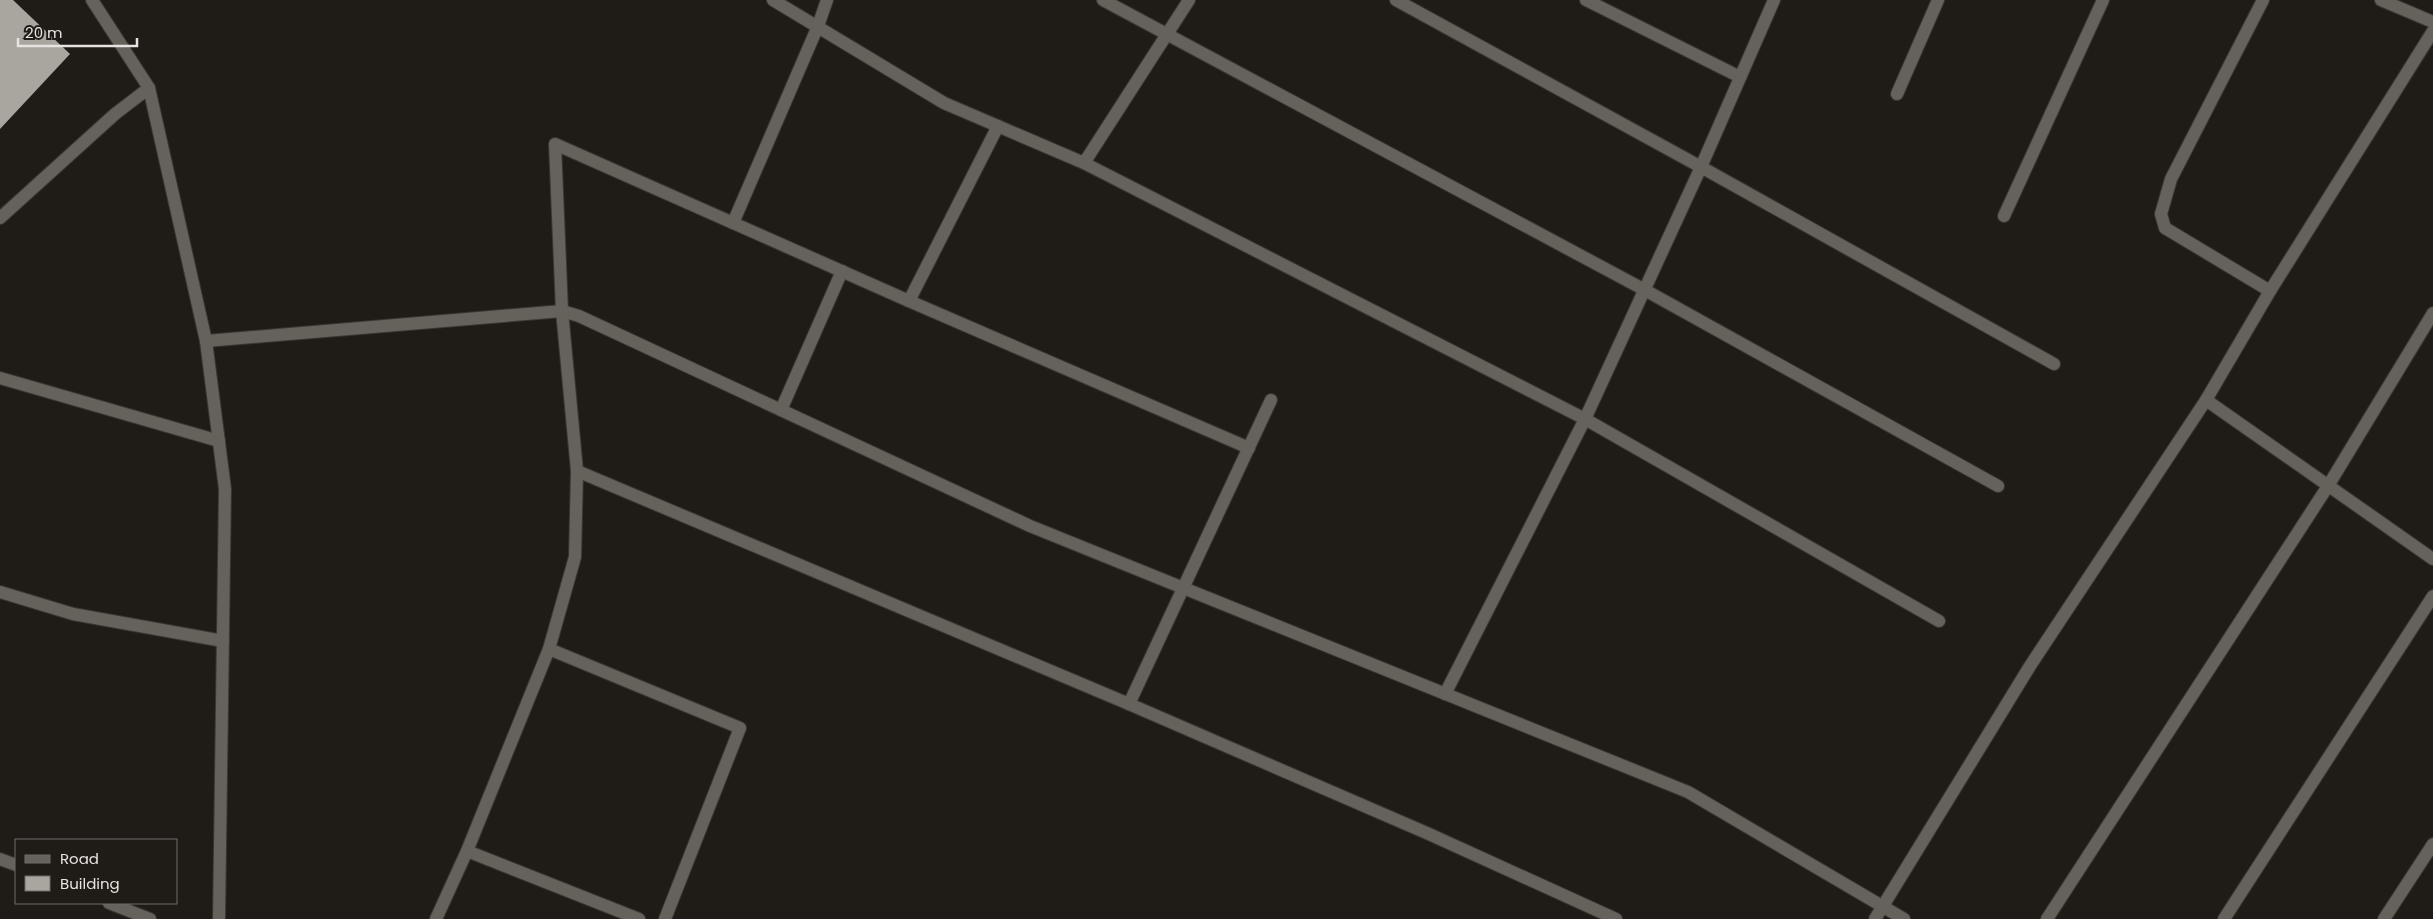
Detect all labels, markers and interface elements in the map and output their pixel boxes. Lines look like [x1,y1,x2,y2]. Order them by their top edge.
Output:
scale bar [18,15,136,47]
text: 20 m [25,22,63,43]
legend [15,839,178,904]
text: Road [60,848,99,869]
text: Building [60,873,120,894]

